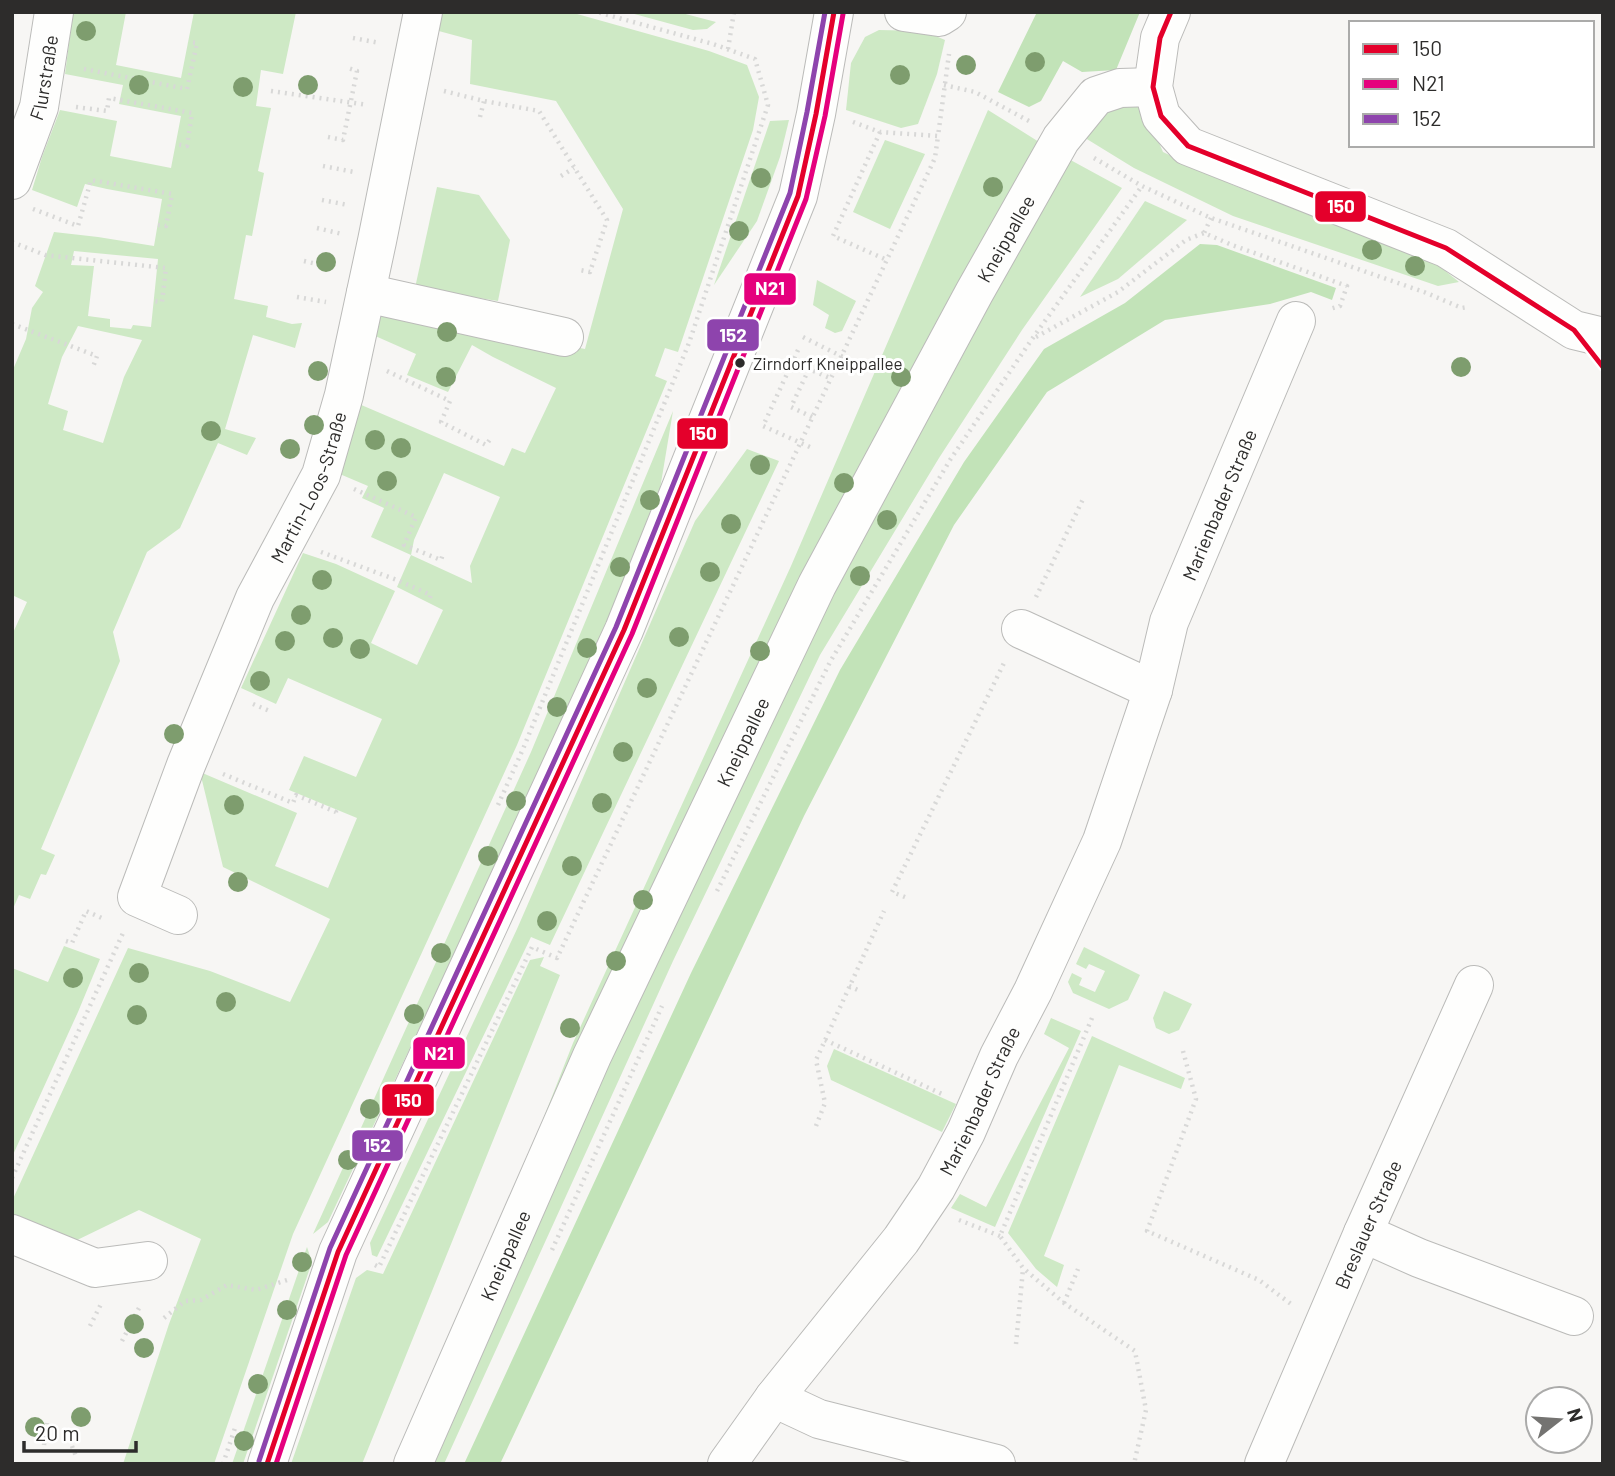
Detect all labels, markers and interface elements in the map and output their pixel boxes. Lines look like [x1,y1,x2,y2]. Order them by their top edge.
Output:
legend [1349,21,1594,147]
street label: Flurstraße [24,33,62,123]
text: 150 [1412,35,1442,60]
text: N21 [1412,70,1445,95]
text: 152 [1412,105,1441,130]
line badge: 150 [1314,190,1367,223]
street label: Kneippallee [971,191,1039,286]
text: 150 [1327,194,1355,217]
line badge: N21 [743,272,797,306]
text: N21 [755,276,785,299]
line badge: 152 [706,318,760,352]
text: 152 [719,323,747,346]
place label: Zirndorf Kneippallee [753,353,903,373]
marker: Zirndorf Kneippallee [733,356,747,370]
street label: Martin-Loos-Straße [265,409,350,566]
line badge: 150 [676,417,729,450]
text: 150 [689,421,717,444]
street label: Marienbader Straße [1176,425,1261,584]
street label: Kneippallee [711,693,773,790]
street label: Marienbader Straße [934,1022,1024,1179]
line badge: N21 [412,1036,466,1070]
text: N21 [424,1041,454,1064]
line badge: 150 [381,1083,435,1117]
text: 150 [394,1088,422,1111]
line badge: 152 [351,1129,404,1162]
text: 152 [363,1133,391,1156]
street label: Breslauer Straße [1329,1156,1406,1292]
street label: Kneippallee [475,1206,535,1304]
north arrow [1524,1385,1594,1455]
text: N [1563,1405,1589,1424]
scale bar [24,1410,136,1454]
text: 20 m [35,1420,80,1445]

